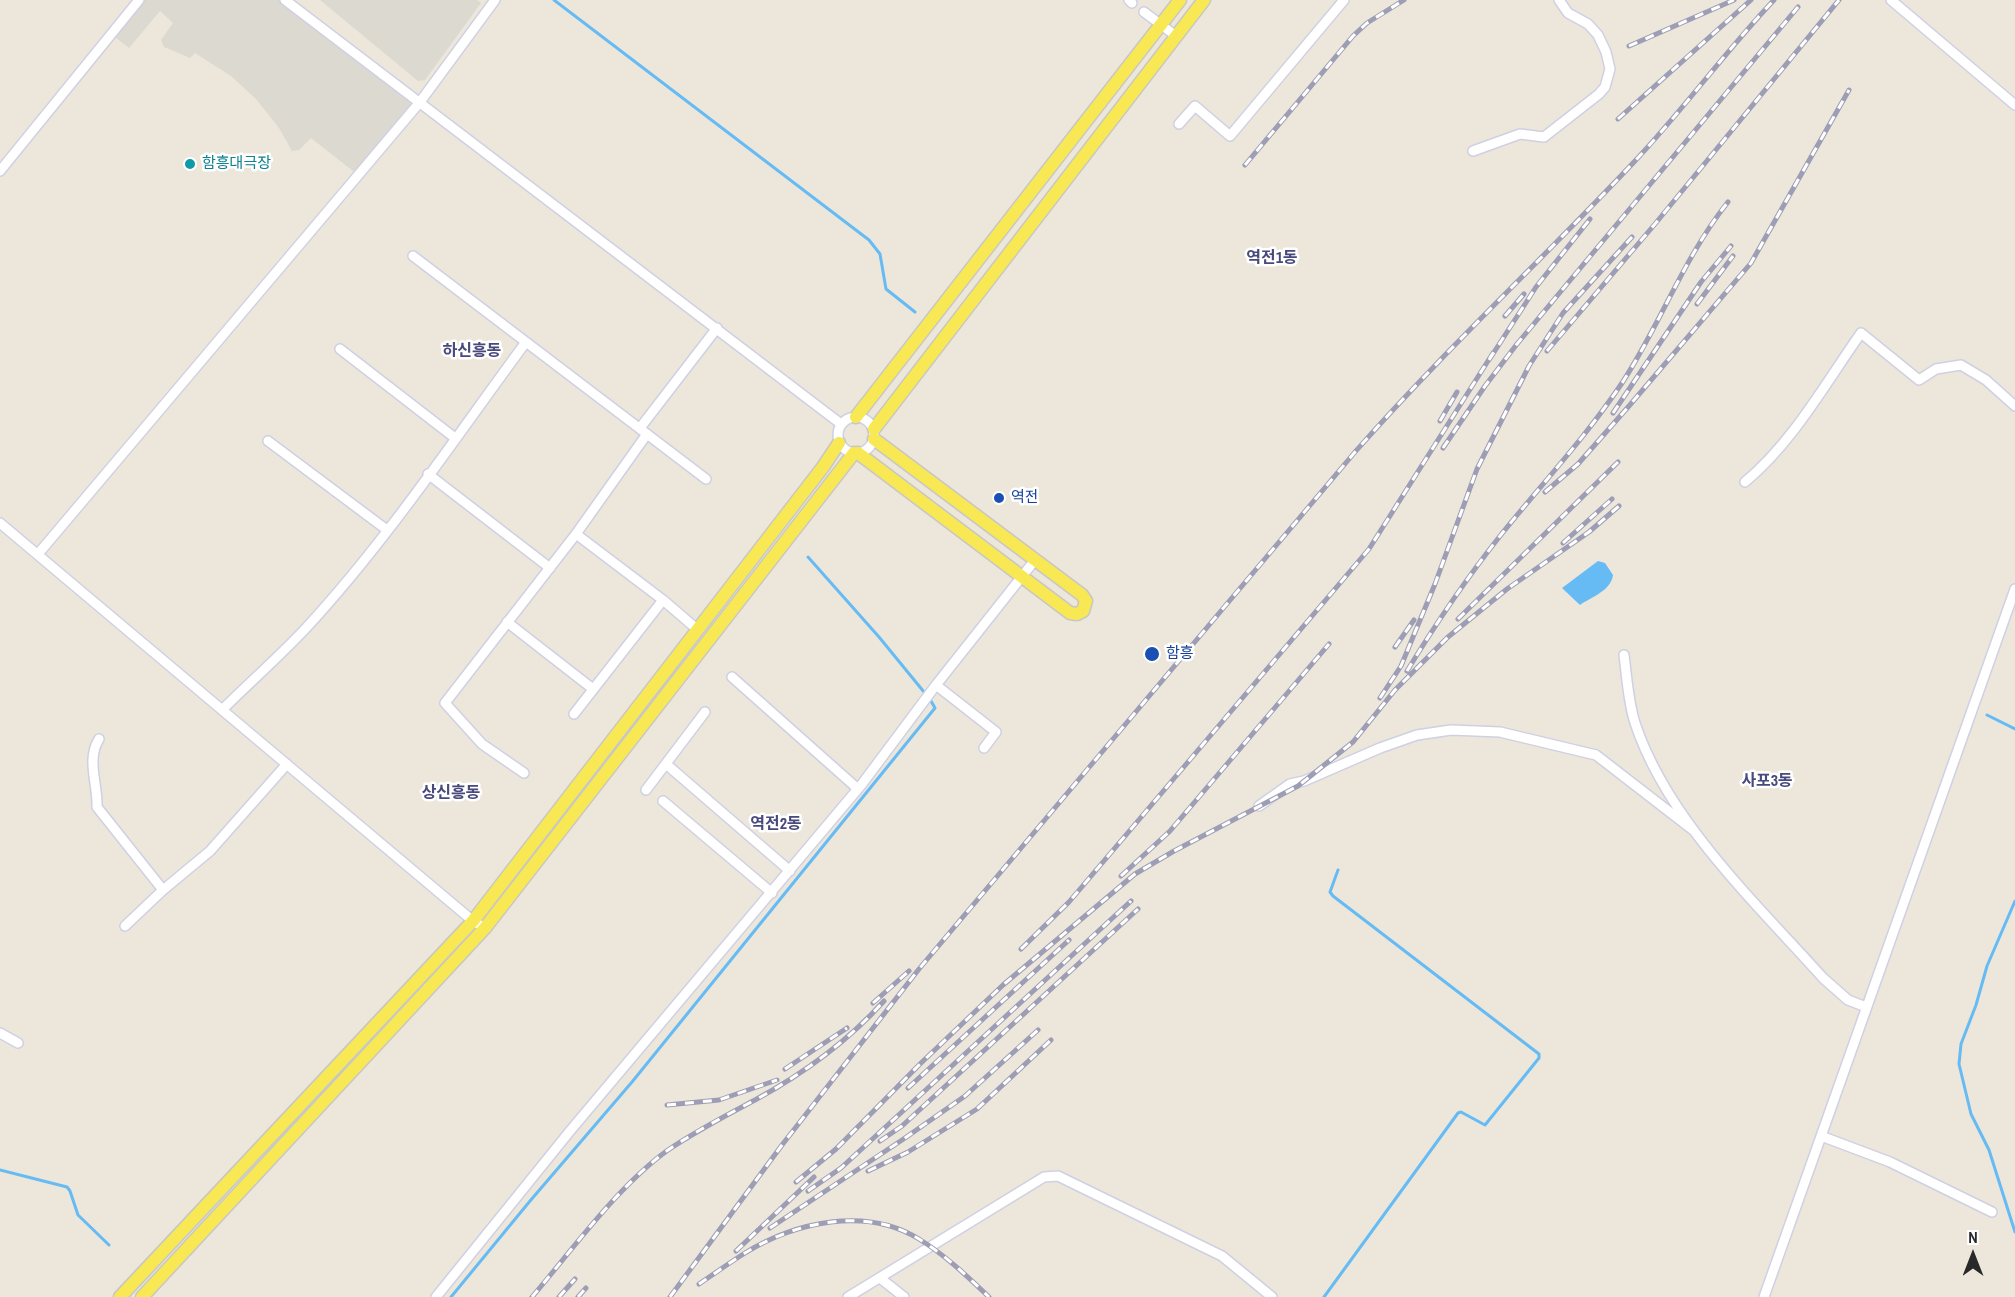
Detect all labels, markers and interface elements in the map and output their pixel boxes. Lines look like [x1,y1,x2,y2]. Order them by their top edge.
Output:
place label: 함흥대극장 [202,155,271,173]
marker: 함흥대극장 [183,157,197,171]
district label: 역전1동 [1246,249,1298,269]
district label: 하신흥동 [443,342,501,362]
place label: 역전 [1011,489,1039,507]
marker: 역전 [992,491,1006,505]
marker: 함흥 [1143,645,1161,663]
place label: 함흥 [1166,645,1194,663]
district label: 사포3동 [1741,772,1793,792]
district label: 상신흥동 [422,784,480,804]
district label: 역전2동 [750,815,802,835]
north arrow [1943,1225,2003,1285]
text: N [1968,1226,1978,1248]

